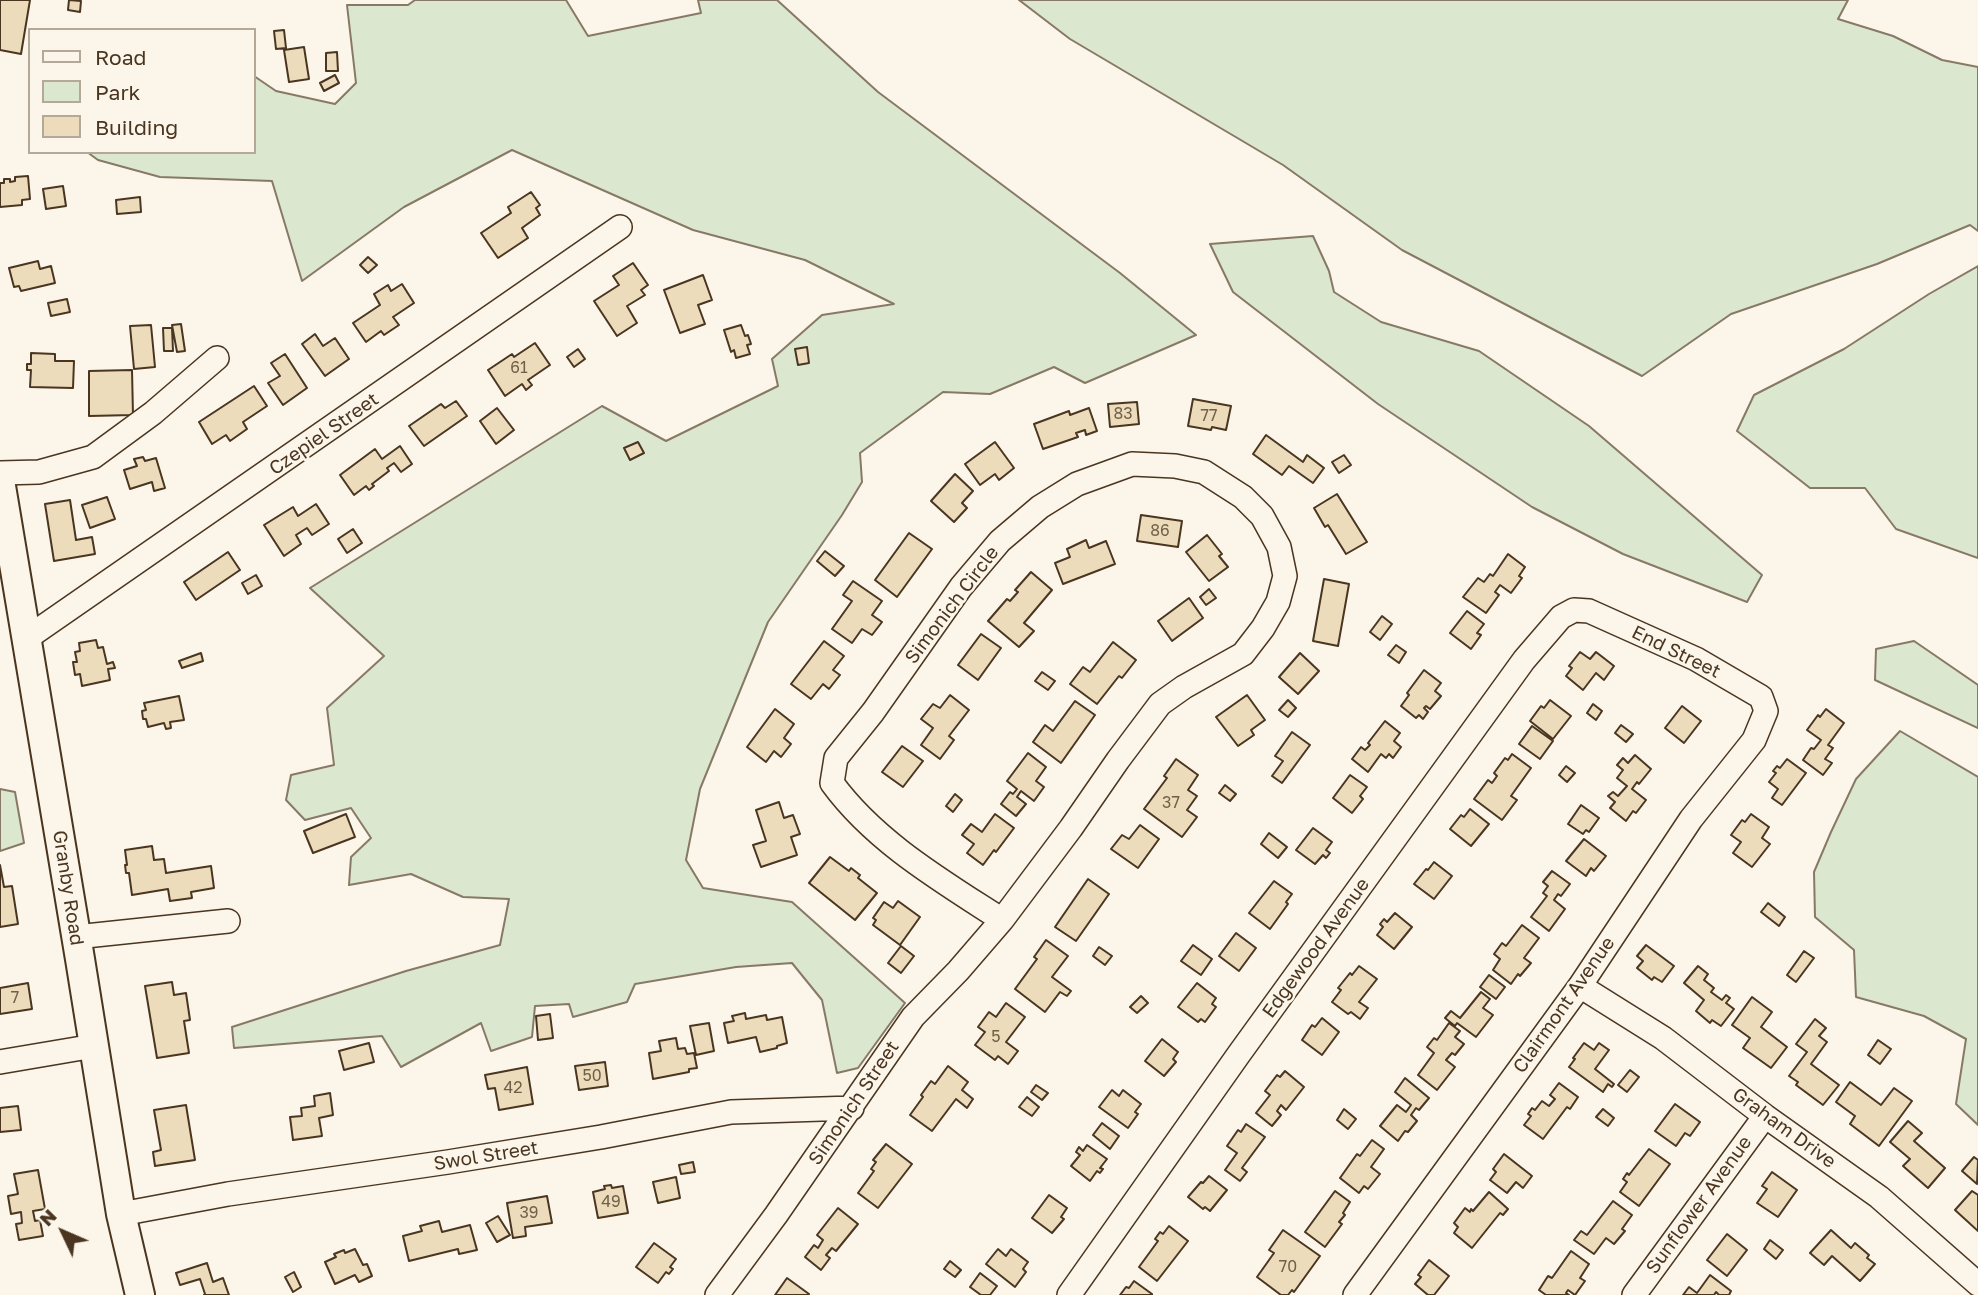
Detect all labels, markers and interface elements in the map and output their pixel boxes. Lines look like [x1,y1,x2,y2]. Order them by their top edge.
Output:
legend [28,28,256,154]
text: Road [95,44,146,70]
text: Park [95,79,140,105]
text: Building [95,114,178,140]
house number: 61 [510,358,528,378]
street label: Czepiel Street [265,388,383,480]
house number: 83 [1113,404,1133,424]
house number: 77 [1201,406,1217,426]
house number: 86 [1150,521,1170,541]
street label: Simonich Circle [900,542,1004,668]
street label: End Street [1628,621,1724,683]
house number: 37 [1162,793,1180,813]
street label: Granby Road [48,829,88,947]
street label: Edgewood Avenue [1258,874,1374,1022]
street label: Clairmont Avenue [1508,932,1620,1078]
house number: 7 [11,988,19,1008]
house number: 5 [991,1027,1001,1047]
street label: Simonich Street [804,1036,904,1170]
house number: 50 [582,1066,602,1086]
house number: 42 [503,1078,523,1098]
street label: Graham Drive [1728,1083,1840,1173]
street label: Sunflower Avenue [1641,1132,1757,1278]
street label: Swol Street [432,1136,540,1176]
house number: 49 [601,1192,621,1212]
north arrow [28,1197,98,1267]
house number: 39 [519,1203,539,1223]
text: N [34,1204,61,1230]
house number: 70 [1279,1257,1297,1277]

